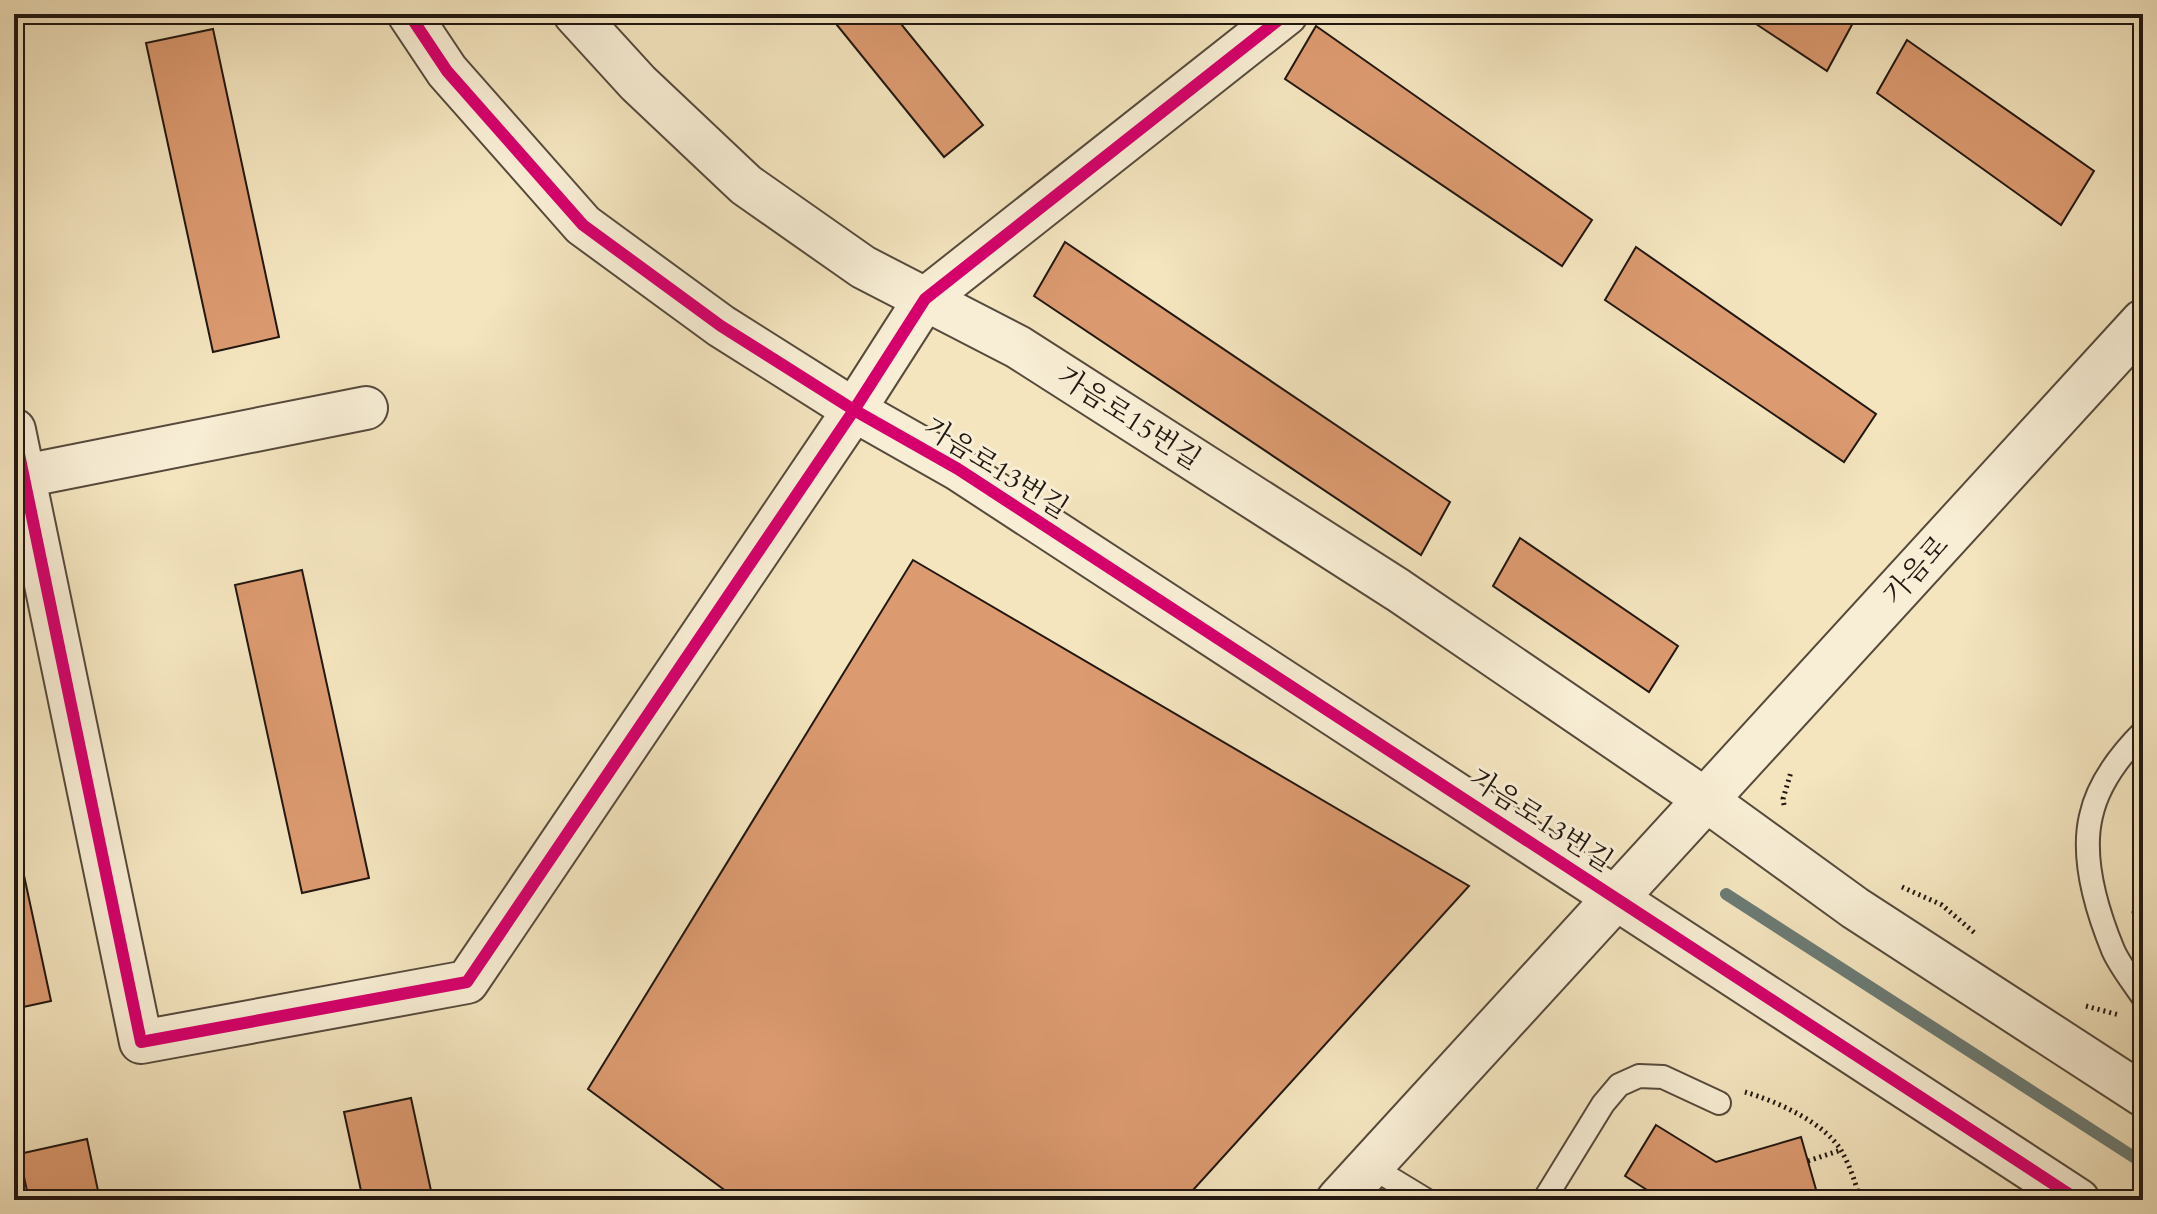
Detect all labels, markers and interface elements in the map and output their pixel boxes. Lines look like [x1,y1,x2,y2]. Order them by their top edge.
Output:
street label: 가음로15번길 [1050,357,1208,479]
street label: 가음로13번길 [916,408,1076,528]
street label: 가음로 [1875,527,1957,613]
street label: 가음로13번길 [1462,759,1620,881]

